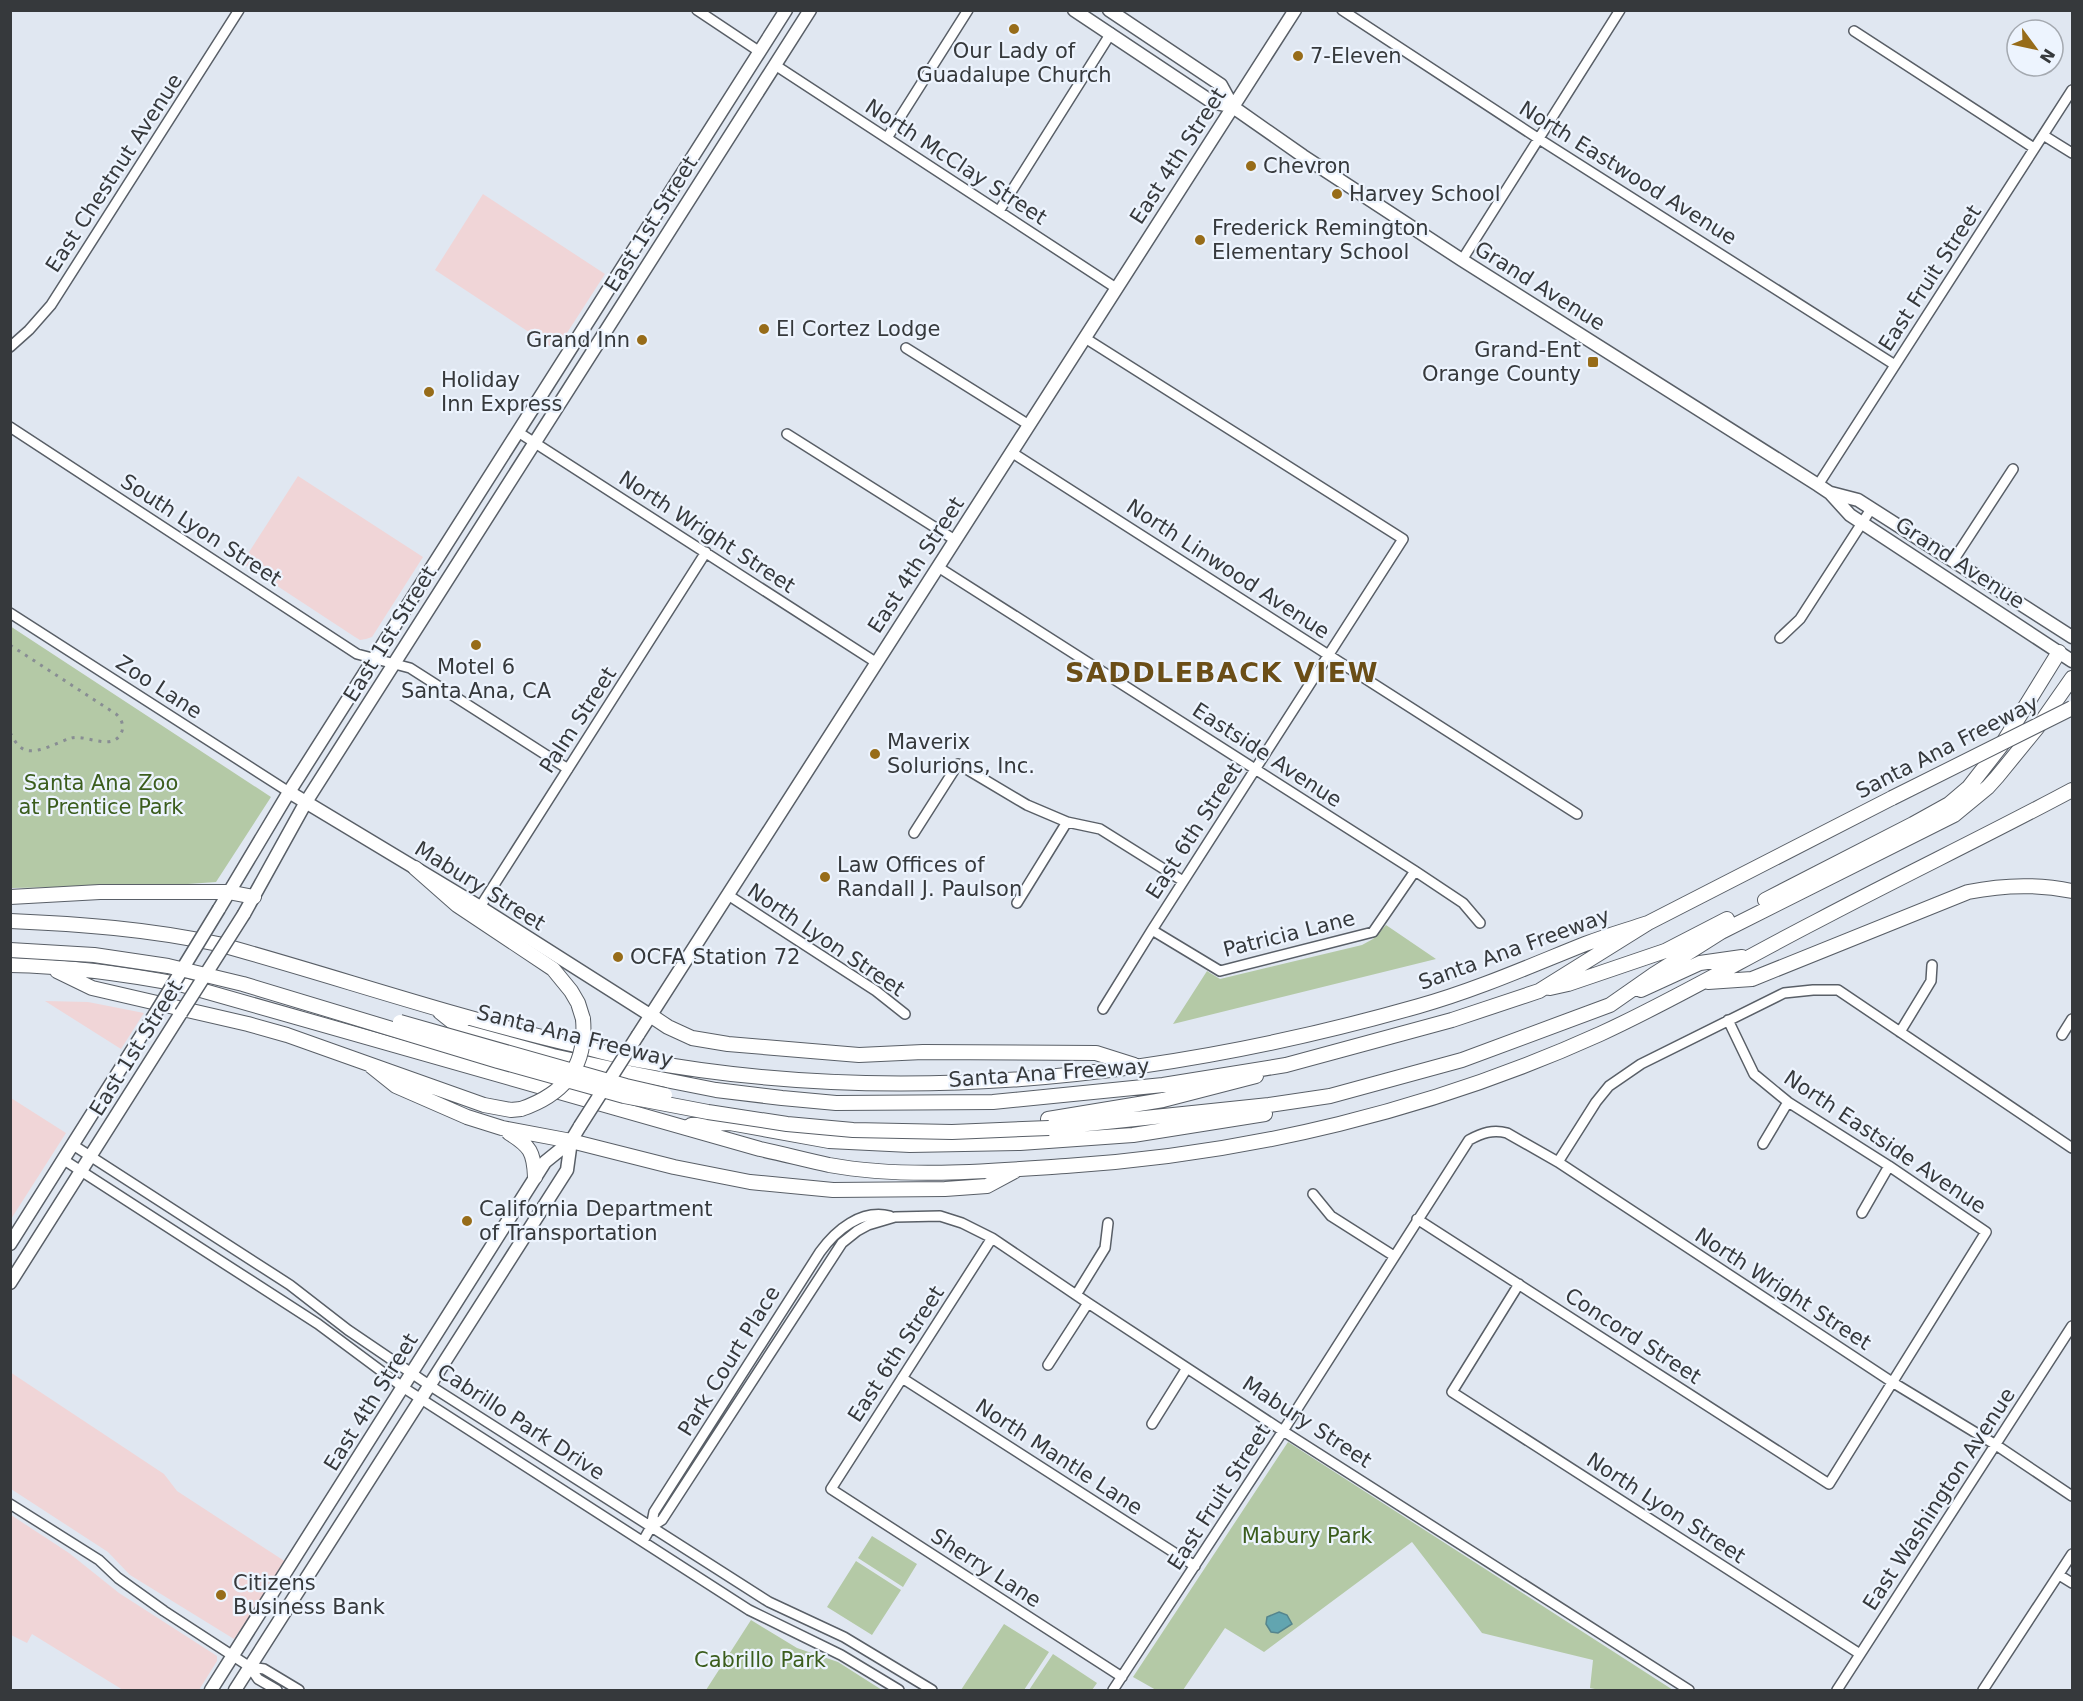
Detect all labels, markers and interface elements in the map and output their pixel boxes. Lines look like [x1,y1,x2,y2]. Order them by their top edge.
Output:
north arrow [2005,18,2065,78]
marker: Our Lady of Guadalupe Church [1007,22,1021,36]
place label: Our Lady of Guadalupe Church [916,39,1112,87]
place label: 7-Eleven [1310,44,1402,68]
text: N [2036,45,2059,67]
marker: 7-Eleven [1291,49,1305,63]
street label: East Chestnut Avenue [41,69,187,277]
street label: East 4th Street [1125,83,1231,229]
street label: North McClay Street [861,94,1051,230]
street label: North Eastwood Avenue [1515,96,1741,250]
street label: East 1st Street [600,152,702,296]
place label: Chevron [1263,154,1351,178]
marker: Chevron [1244,159,1258,173]
place label: Harvey School [1349,182,1500,206]
marker: Harvey School [1330,187,1344,201]
street label: East Fruit Street [1874,201,1986,355]
place label: Frederick Remington Elementary School [1212,216,1429,264]
marker: Frederick Remington Elementary School [1193,233,1207,247]
street label: Grand Avenue [1470,236,1610,336]
place label: El Cortez Lodge [776,317,941,341]
marker: El Cortez Lodge [757,322,771,336]
place label: Grand Inn [526,328,630,352]
marker: Grand Inn [635,333,649,347]
place label: Grand-Ent Orange County [1422,338,1581,386]
marker: Grand-Ent Orange County [1586,355,1600,369]
place label: Holiday Inn Express [441,368,563,416]
marker: Holiday Inn Express [422,385,436,399]
street label: North Wright Street [614,466,800,598]
street label: South Lyon Street [116,469,286,591]
street label: East 4th Street [863,492,969,638]
street label: North Linwood Avenue [1122,494,1334,644]
street label: Grand Avenue [1891,512,2029,614]
street label: East 1st Street [339,562,441,706]
marker: Motel 6 Santa Ana, CA [469,638,483,652]
street label: Zoo Lane [112,650,206,724]
place label: Motel 6 Santa Ana, CA [401,655,552,703]
district label: SADDLEBACK VIEW [1065,657,1379,688]
street label: Palm Street [535,663,621,777]
street label: Santa Ana Freeway [1852,691,2042,803]
street label: Eastside Avenue [1188,698,1346,812]
place label: Maverix Solurions, Inc. [887,730,1035,778]
marker: Maverix Solurions, Inc. [868,747,882,761]
street label: East 6th Street [1141,758,1247,904]
park label: Santa Ana Zoo at Prentice Park [18,771,184,819]
street label: Mabury Street [410,836,550,936]
place label: Law Offices of Randall J. Paulson [837,853,1022,901]
marker: Law Offices of Randall J. Paulson [818,870,832,884]
street label: North Lyon Street [743,879,909,1001]
street label: Santa Ana Freeway [1415,903,1613,995]
street label: Patricia Lane [1221,906,1357,962]
place label: OCFA Station 72 [630,945,800,969]
marker: OCFA Station 72 [611,950,625,964]
street label: East 1st Street [85,976,187,1120]
street label: Santa Ana Freeway [474,1000,676,1072]
street label: Santa Ana Freeway [948,1054,1150,1092]
street label: North Eastside Avenue [1779,1065,1991,1219]
place label: California Department of Transportation [479,1197,712,1245]
marker: California Department of Transportation [460,1214,474,1228]
street label: North Wright Street [1690,1223,1876,1355]
street label: East 6th Street [843,1281,949,1427]
street label: Park Court Place [673,1282,785,1440]
street label: Concord Street [1561,1283,1705,1389]
street label: East 4th Street [319,1329,423,1475]
street label: Cabrillo Park Drive [433,1359,609,1485]
street label: Mabury Street [1238,1371,1376,1473]
street label: East Washington Avenue [1858,1383,2020,1615]
street label: North Mantle Lane [971,1394,1147,1520]
street label: East Fruit Street [1163,1420,1275,1574]
street label: North Lyon Street [1582,1448,1750,1568]
street label: Sherry Lane [926,1524,1046,1612]
park label: Mabury Park [1242,1524,1373,1548]
place label: Citizens Business Bank [233,1571,386,1619]
marker: Citizens Business Bank [214,1588,228,1602]
park label: Cabrillo Park [694,1648,827,1672]

